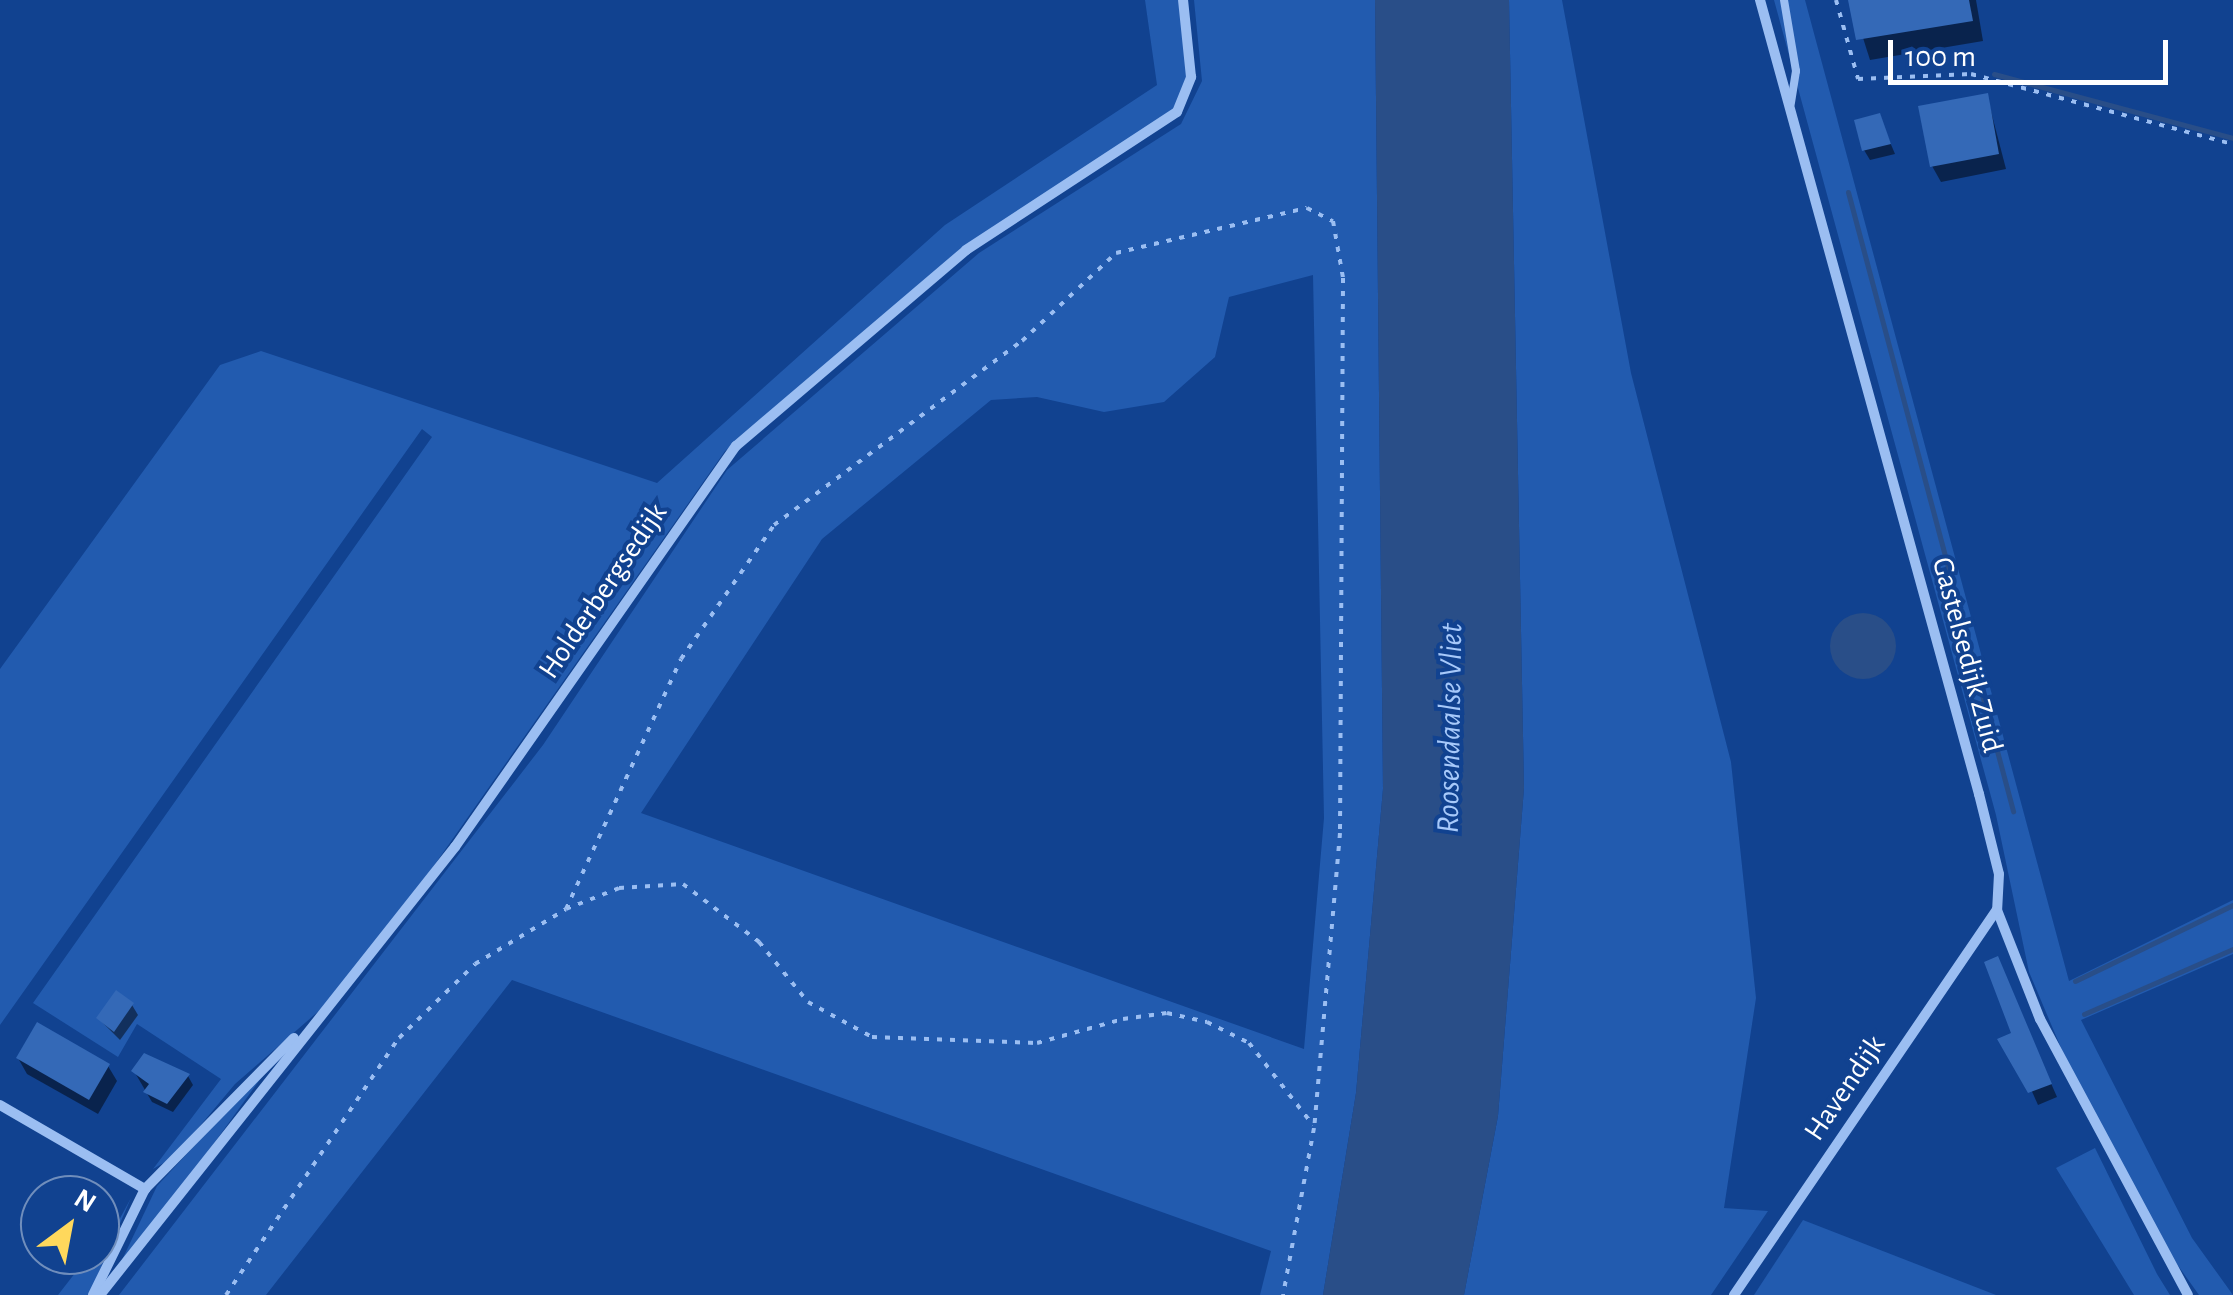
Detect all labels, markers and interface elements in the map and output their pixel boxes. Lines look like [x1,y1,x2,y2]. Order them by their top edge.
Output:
scale bar [1893,20,2173,82]
text: 100 m [1905,42,1976,72]
street label: Holderbergsedijk [531,496,675,686]
street label: Gastelsedijk Zuid [1924,553,2010,757]
water label: Roosendaalse Vliet [1429,622,1471,834]
street label: Havendijk [1797,1028,1893,1148]
north arrow [20,1175,120,1275]
text: N [69,1184,101,1218]

